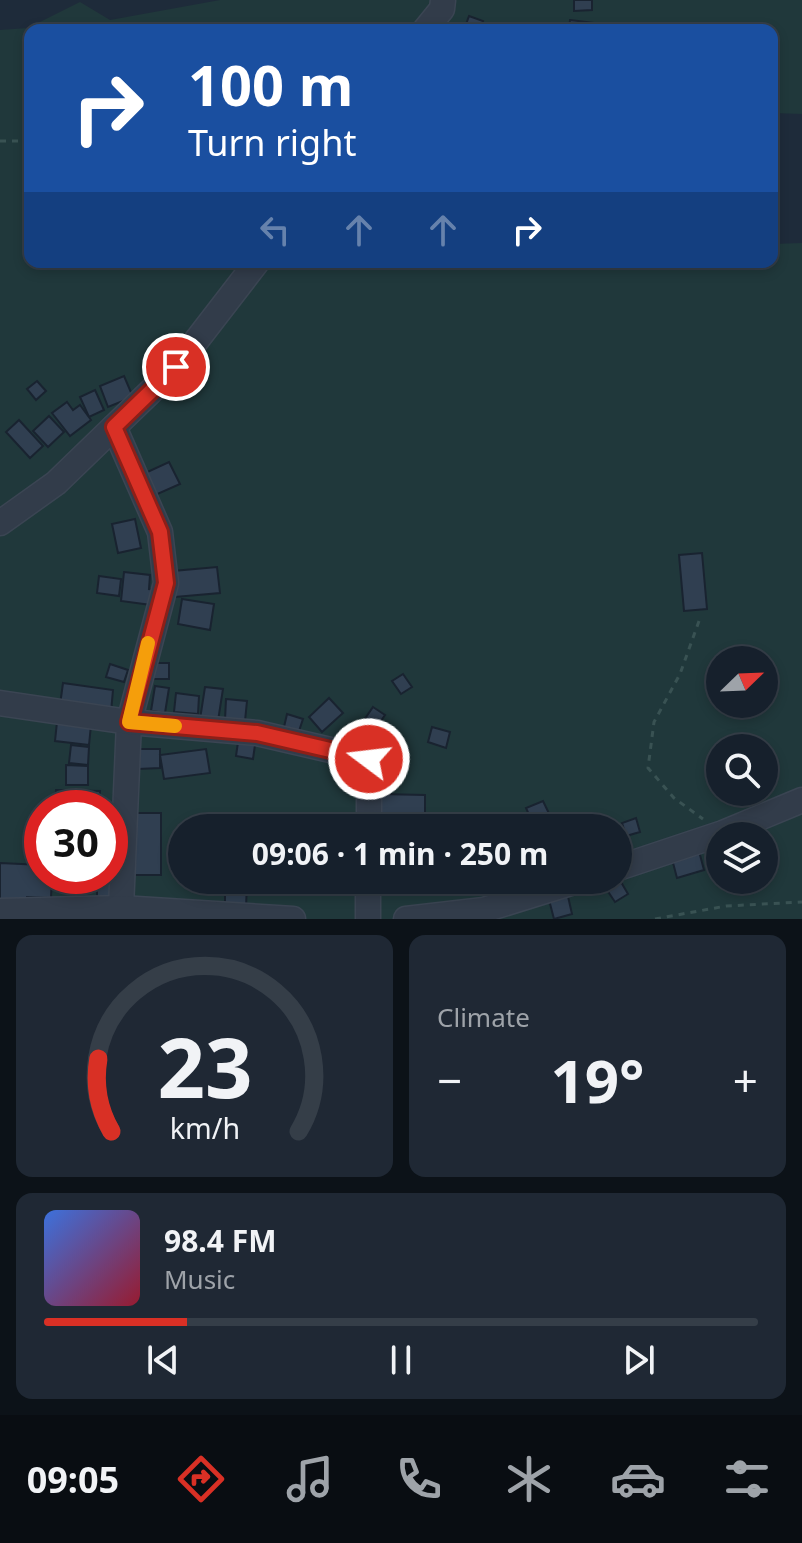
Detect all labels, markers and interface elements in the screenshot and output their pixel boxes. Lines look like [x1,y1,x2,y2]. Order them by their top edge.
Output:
text: 100 m [188,46,353,122]
icon: right [56,56,160,160]
text: Turn right [188,118,356,167]
icon: left [253,208,297,252]
icon: ahead [337,208,381,252]
icon: ahead [421,208,465,252]
icon: right [505,208,549,252]
pin [142,333,210,401]
icon: arrive [154,345,198,389]
north arrow [706,646,778,718]
map controls [706,646,778,894]
position arrow [327,717,411,801]
button: search [706,734,778,806]
speed limit sign: 30 [24,790,128,894]
button: layers [706,822,778,894]
text: 09:06 · 1 min · 250 m [252,833,548,874]
text: Climate [437,999,530,1035]
text: 23 [157,1009,252,1122]
text: 19° [550,1039,645,1121]
text: − [437,1050,462,1110]
text: + [733,1050,758,1110]
text: km/h [169,1108,240,1147]
text: 98.4 FM [164,1220,276,1261]
text: Music [164,1261,235,1297]
icon: previous [141,1338,185,1382]
icon: pause [379,1338,423,1382]
icon: next [617,1338,661,1382]
icon: directions [173,1451,229,1507]
icon: music [282,1451,338,1507]
icon: phone [391,1451,447,1507]
icon: climate [501,1451,557,1507]
icon: car [610,1451,666,1507]
icon: filters [719,1451,775,1507]
text: 09:05 [27,1455,119,1504]

